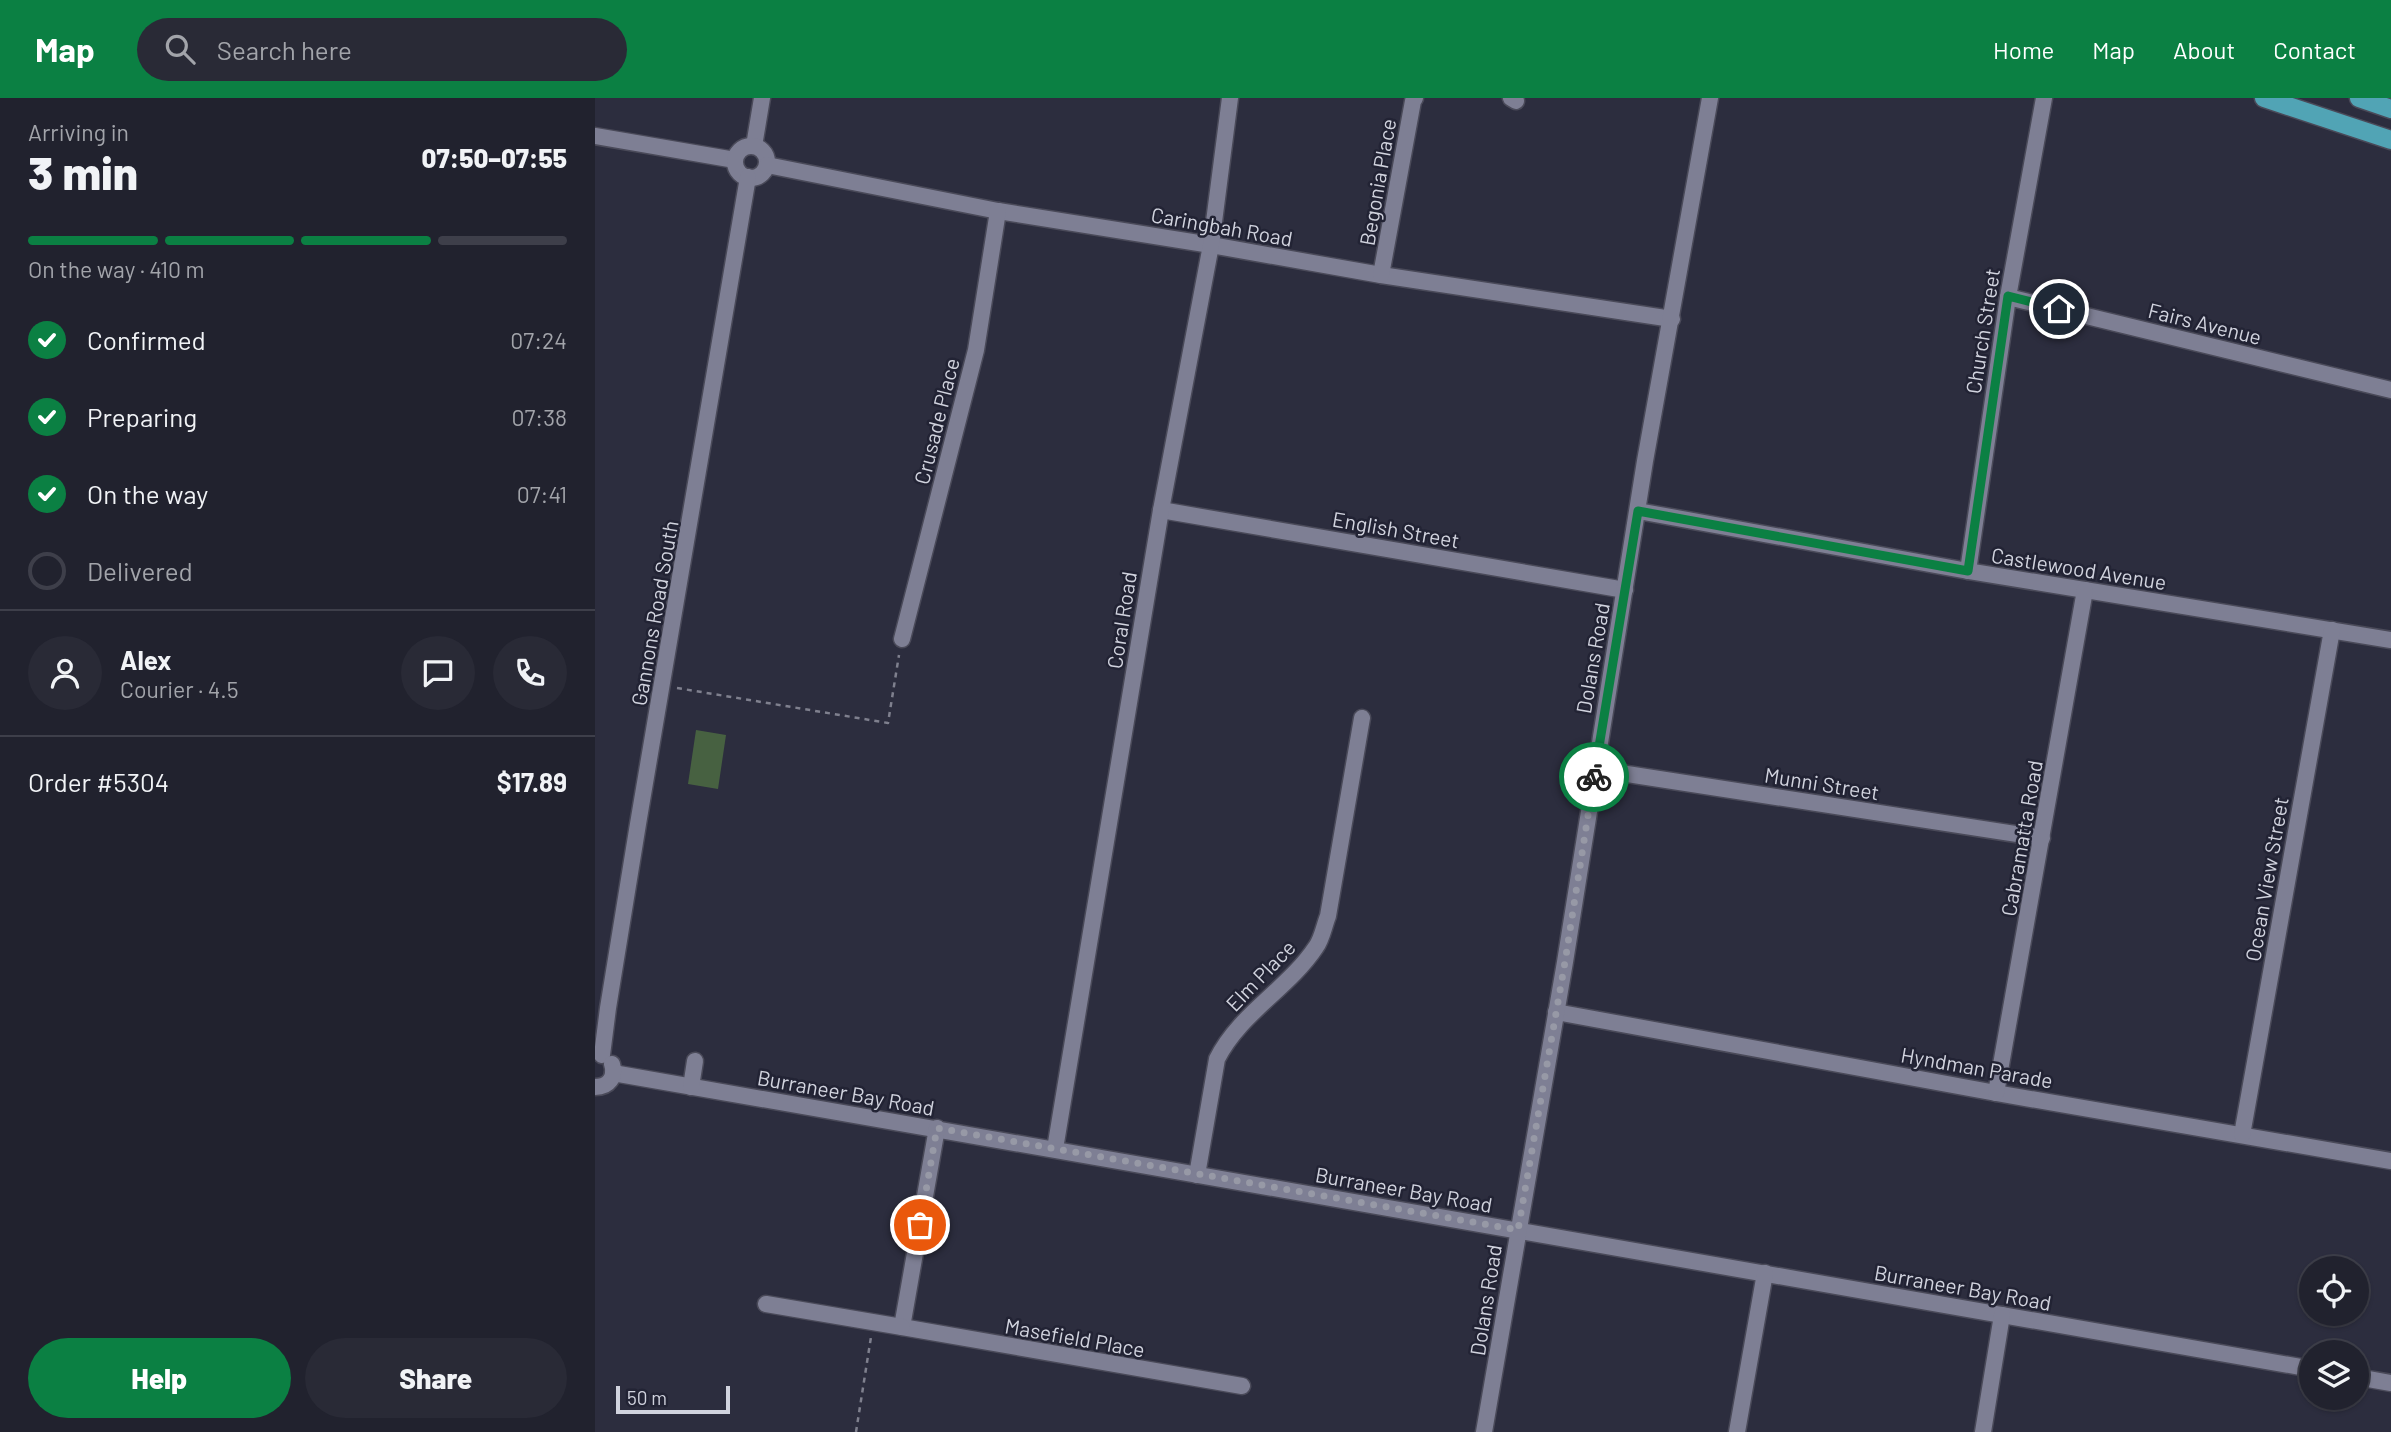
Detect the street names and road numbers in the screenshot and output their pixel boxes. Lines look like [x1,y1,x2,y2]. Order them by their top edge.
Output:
street label: Begonia Place [1354,116,1400,248]
street label: Caringbah Road [1149,201,1295,251]
street label: Church Street [1960,267,2004,395]
street label: Fairs Avenue [2146,297,2264,349]
street label: Crusade Place [908,355,964,487]
street label: English Street [1331,506,1461,552]
street label: Gannons Road South [625,518,683,708]
street label: Castlewood Avenue [1990,542,2168,594]
street label: Coral Road [1101,570,1141,670]
street label: Dolans Road [1570,601,1614,715]
street label: Cabramatta Road [1995,758,2047,918]
street label: Munni Street [1763,762,1881,804]
street label: Ocean View Street [2239,795,2293,963]
street label: Elm Place [1220,934,1300,1016]
street label: Hyndman Parade [1899,1041,2055,1093]
street label: Burraneer Bay Road [755,1064,937,1120]
street label: Burraneer Bay Road [1313,1161,1495,1217]
street label: Dolans Road [1464,1243,1506,1357]
street label: Burraneer Bay Road [1872,1259,2054,1315]
street label: Masefield Place [1003,1312,1147,1362]

